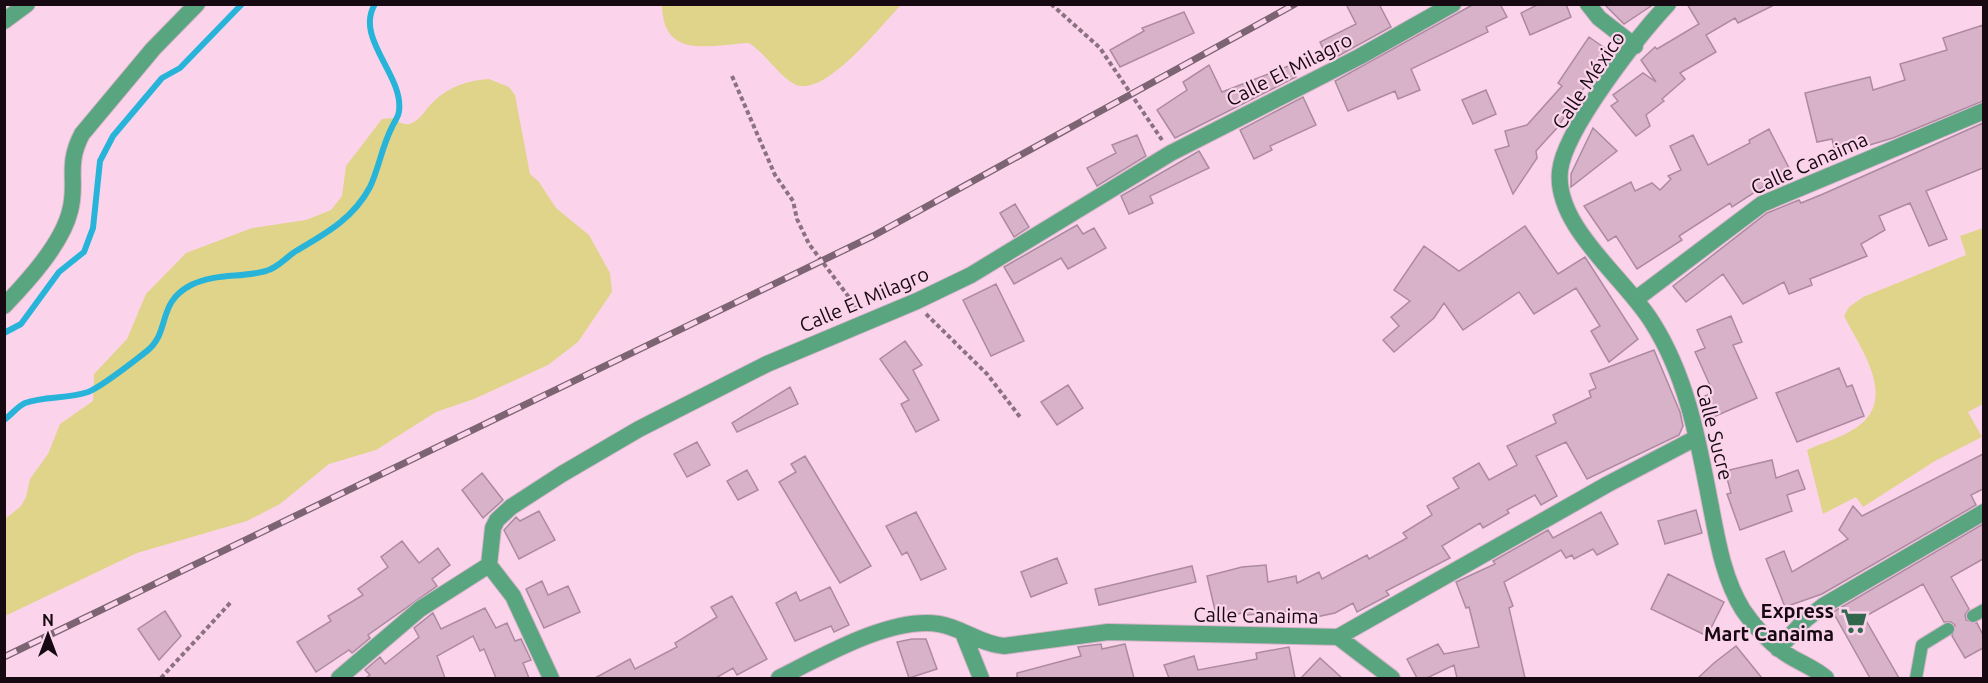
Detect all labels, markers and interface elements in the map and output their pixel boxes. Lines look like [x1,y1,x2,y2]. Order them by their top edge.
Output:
street label: Calle El Milagro [1222,27,1356,111]
street label: Calle México [1547,27,1629,133]
street label: Calle Canaima [1747,127,1871,199]
street label: Calle El Milagro [796,261,932,337]
street label: Calle Sucre [1692,381,1738,483]
place label: Express Mart Canaima [1704,599,1834,645]
street label: Calle Canaima [1193,602,1319,628]
north arrow [18,605,78,665]
supermarket icon: Express Mart Canaima [1839,606,1869,636]
text: N [42,611,54,629]

